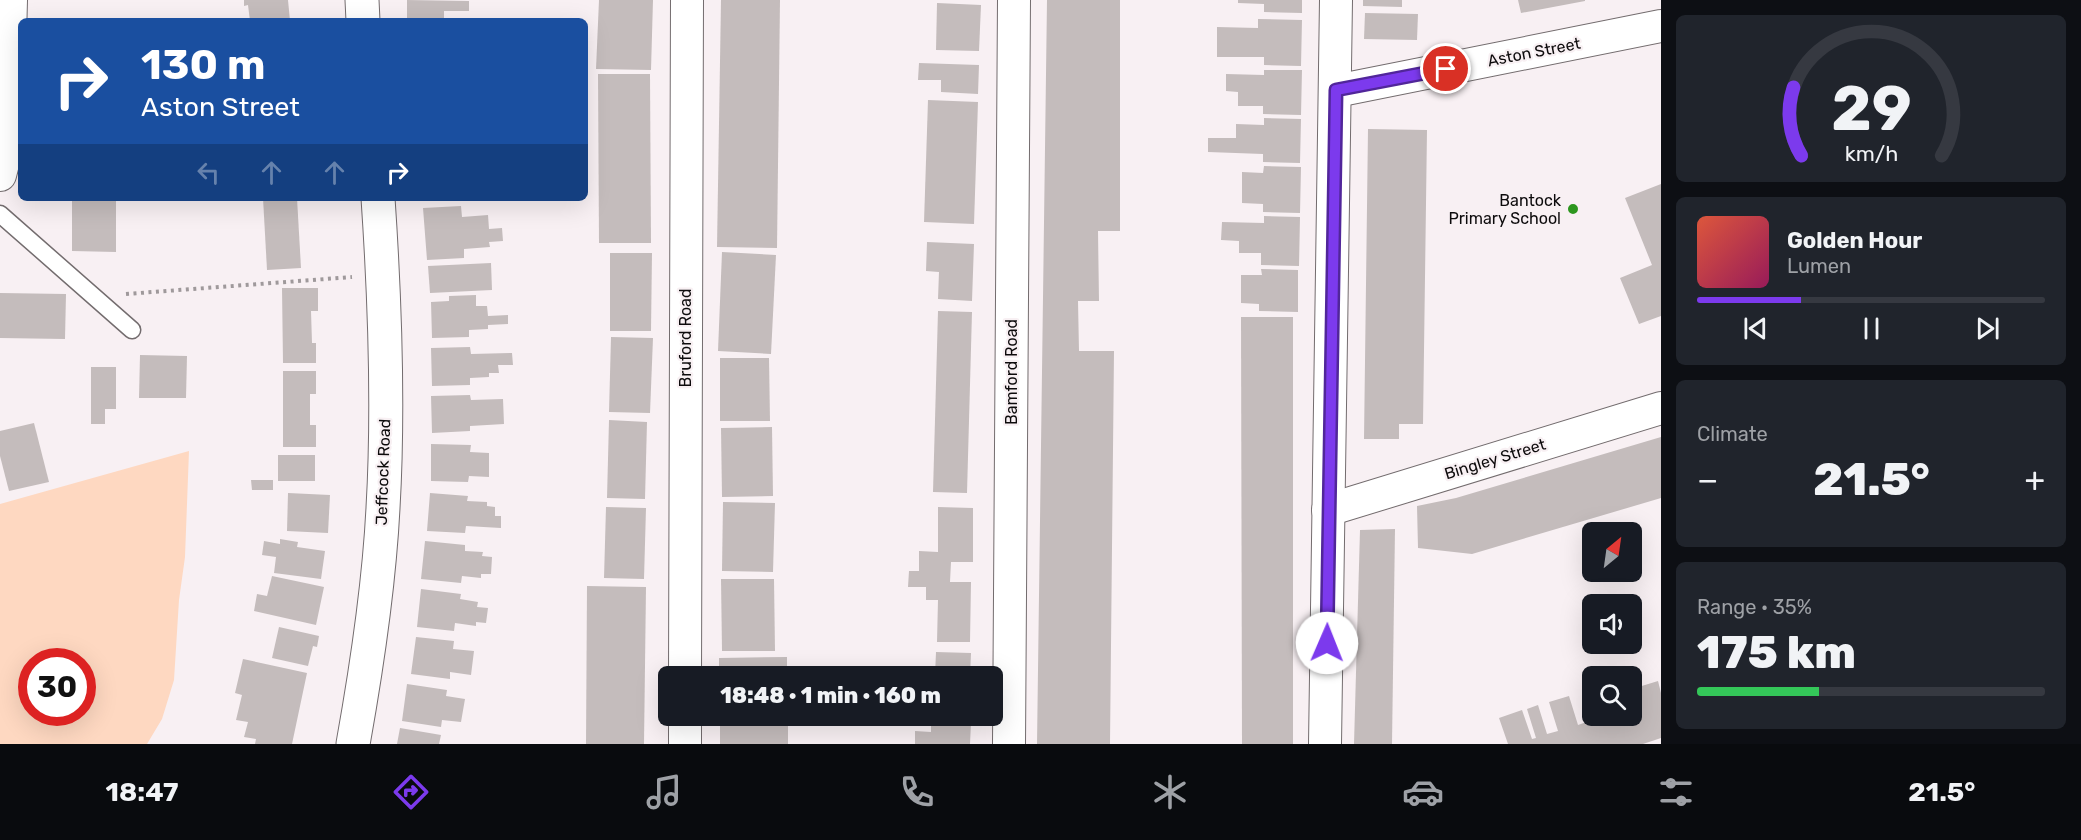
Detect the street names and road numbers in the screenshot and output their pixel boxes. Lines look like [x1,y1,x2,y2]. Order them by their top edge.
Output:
street label: Aston Street [1486,34,1582,70]
street label: Bruford Road [676,289,695,387]
street label: Bamford Road [1002,319,1021,425]
street label: Jeffcock Road [372,418,394,526]
street label: Bingley Street [1442,435,1548,483]

